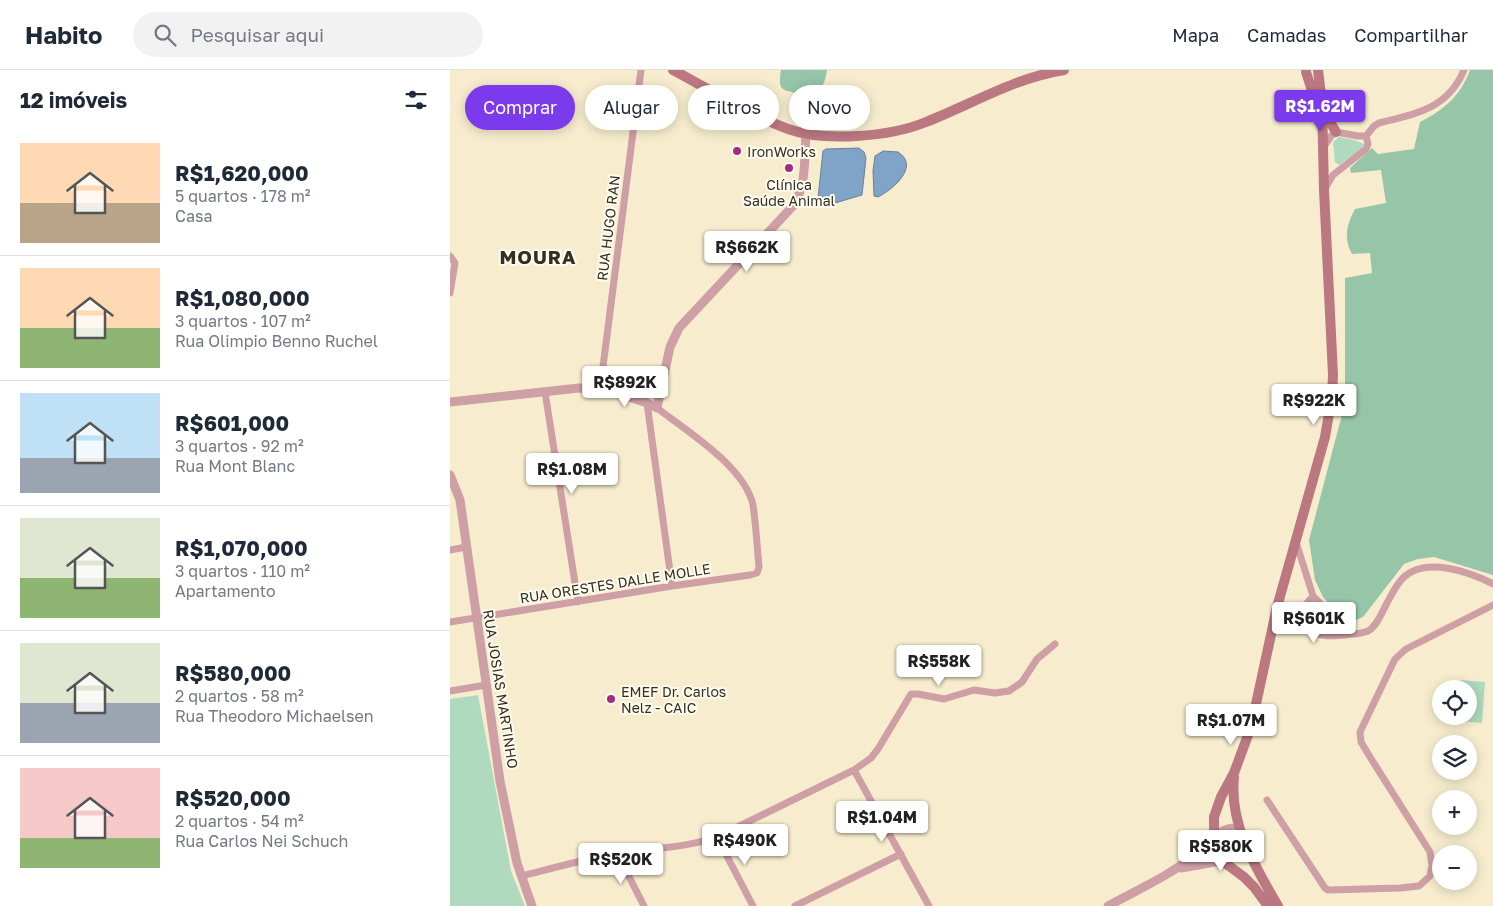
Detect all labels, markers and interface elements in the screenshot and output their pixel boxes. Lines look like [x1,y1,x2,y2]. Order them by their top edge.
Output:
search box [133,12,483,57]
text: Habito [25,20,103,49]
icon: search [151,21,179,49]
text: Pesquisar aqui [191,23,324,46]
text: Mapa [1172,24,1219,46]
text: Camadas [1247,24,1326,46]
text: Compartilhar [1354,24,1468,46]
chip: Comprar [465,85,575,130]
chip: Alugar [585,85,678,130]
chip: Filtros [688,85,779,130]
chip: Novo [789,85,870,130]
icon: filters [402,86,430,114]
text: 12 imóveis [20,87,127,113]
pin: R$1.62M [1274,90,1366,132]
text: R$1.62M [1285,96,1355,116]
place label: IronWorks [747,143,816,160]
marker: IronWorks [731,145,743,157]
text: R$1,620,000 [175,160,309,186]
marker: Clínica Saúde Animal [783,162,795,174]
icon: home [60,163,120,223]
street label: RUA HUGO RAN [593,174,623,282]
place label: Clínica Saúde Animal [743,176,835,209]
text: 5 quartos · 178 m² [175,186,311,206]
text: Casa [175,206,212,226]
pin: R$662K [706,230,788,273]
text: R$662K [715,237,779,257]
district label: MOURA [499,245,577,268]
text: R$1,080,000 [175,285,310,311]
icon: home [60,288,120,348]
text: 3 quartos · 107 m² [175,311,311,331]
text: Rua Olimpio Benno Ruchel [175,331,378,351]
pin: R$892K [584,366,666,408]
text: R$892K [593,372,657,392]
pin: R$922K [1273,384,1355,426]
text: R$922K [1282,390,1346,410]
text: R$601,000 [175,410,289,436]
icon: home [60,413,120,473]
text: 3 quartos · 92 m² [175,436,304,456]
pin: R$1.08M [526,452,618,495]
text: Rua Mont Blanc [175,456,295,476]
text: R$1.08M [537,459,607,479]
text: R$1,070,000 [175,535,308,561]
icon: home [60,538,120,598]
street label: RUA ORESTES DALLE MOLLE [518,560,712,606]
text: 3 quartos · 110 m² [175,561,310,581]
text: Apartamento [175,581,276,601]
pin: R$601K [1273,602,1355,644]
street label: RUA JOSIAS MARTINHO [480,608,522,770]
text: R$601K [1283,608,1345,628]
pin: R$558K [898,644,980,687]
text: R$558K [907,651,971,671]
text: R$580,000 [175,660,291,686]
icon: home [60,663,120,723]
map controls [1432,680,1477,890]
button: locate [1432,680,1477,725]
place label: EMEF Dr. Carlos Nelz - CAIC [621,683,726,716]
text: 2 quartos · 58 m² [175,686,304,706]
marker: EMEF Dr. Carlos Nelz - CAIC [605,693,617,705]
pin: R$1.07M [1185,704,1277,746]
text: Rua Theodoro Michaelsen [175,706,374,726]
text: R$1.07M [1197,710,1265,730]
button: layers [1432,735,1477,780]
text: R$520,000 [175,785,291,811]
icon: home [60,788,120,848]
button: + [1432,790,1477,835]
pin: R$1.04M [836,800,928,843]
text: R$1.04M [847,807,917,827]
text: 2 quartos · 54 m² [175,811,304,831]
pin: R$490K [704,824,786,866]
text: R$490K [713,830,777,850]
pin: R$580K [1180,830,1262,872]
text: Rua Carlos Nei Schuch [175,831,348,851]
text: R$580K [1189,836,1253,856]
pin: R$520K [580,842,662,885]
button: − [1432,845,1477,890]
text: R$520K [589,849,653,869]

